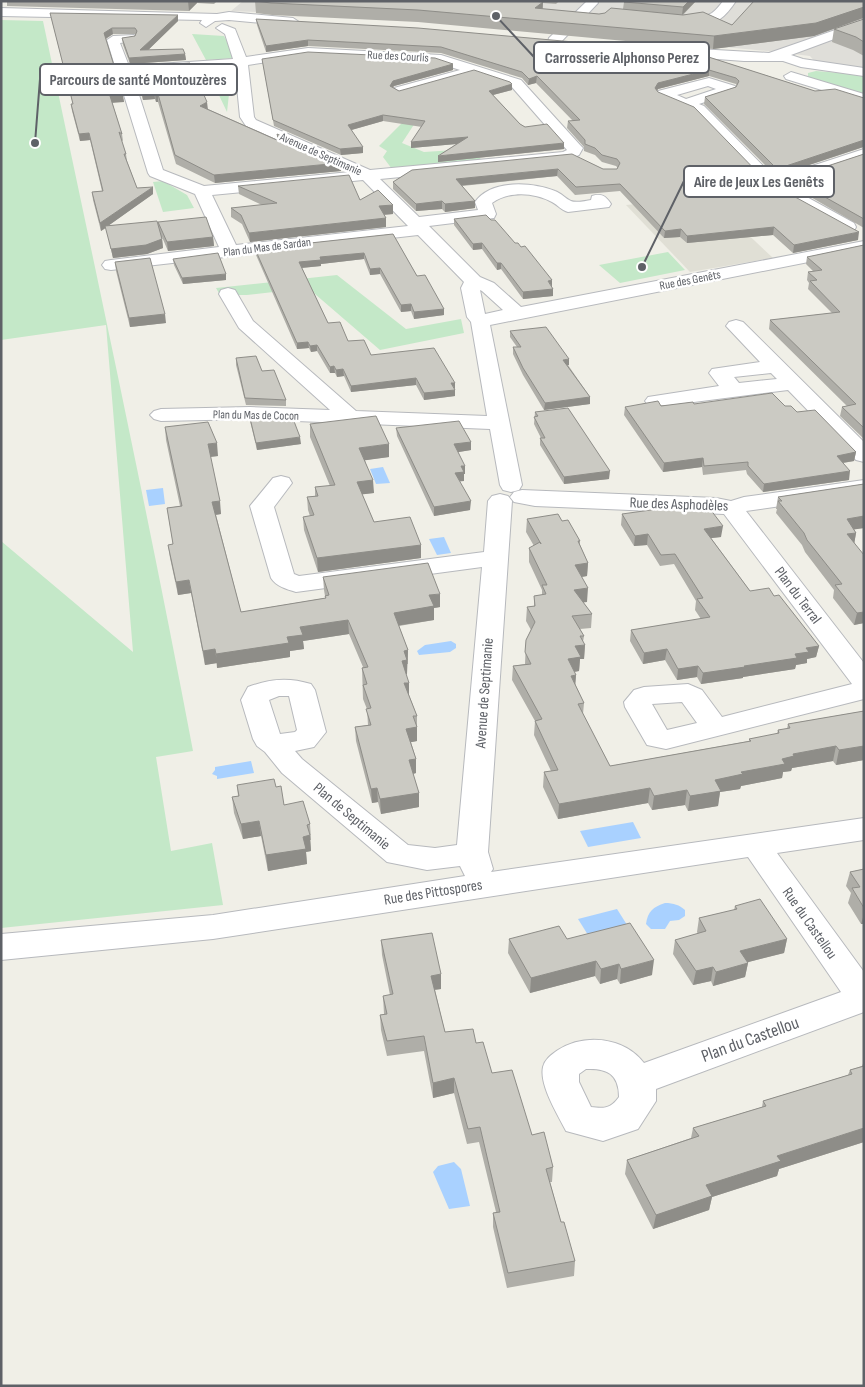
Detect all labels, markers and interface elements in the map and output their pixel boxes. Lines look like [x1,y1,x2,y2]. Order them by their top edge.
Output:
callout: Carrosserie Alphonso Perez [534,42,709,73]
street label: Rue des Courlis [367,47,429,66]
text: Carrosserie Alphonso Perez [545,49,699,68]
callout: Parcours de santé Montouzères [40,64,237,95]
text: Parcours de santé Montouzères [49,71,227,90]
street label: Avenue de Septimanie [276,129,364,179]
callout: Aire de Jeux Les Genêts [684,166,834,197]
text: Aire de Jeux Les Genêts [693,173,824,192]
street label: Plan du Mas de Sardan [222,235,312,260]
street label: Rue des Genêts [658,267,722,294]
street label: Plan du Mas de Cocon [213,407,299,424]
street label: Rue des Asphodèles [629,493,729,516]
street label: Plan du Terral [770,563,825,628]
street label: Avenue de Septimanie [471,637,498,750]
street label: Plan de Septimanie [309,779,394,854]
street label: Rue des Pittospores [383,875,484,910]
street label: Rue du Castellou [778,884,841,963]
street label: Plan du Castellou [698,1012,802,1067]

